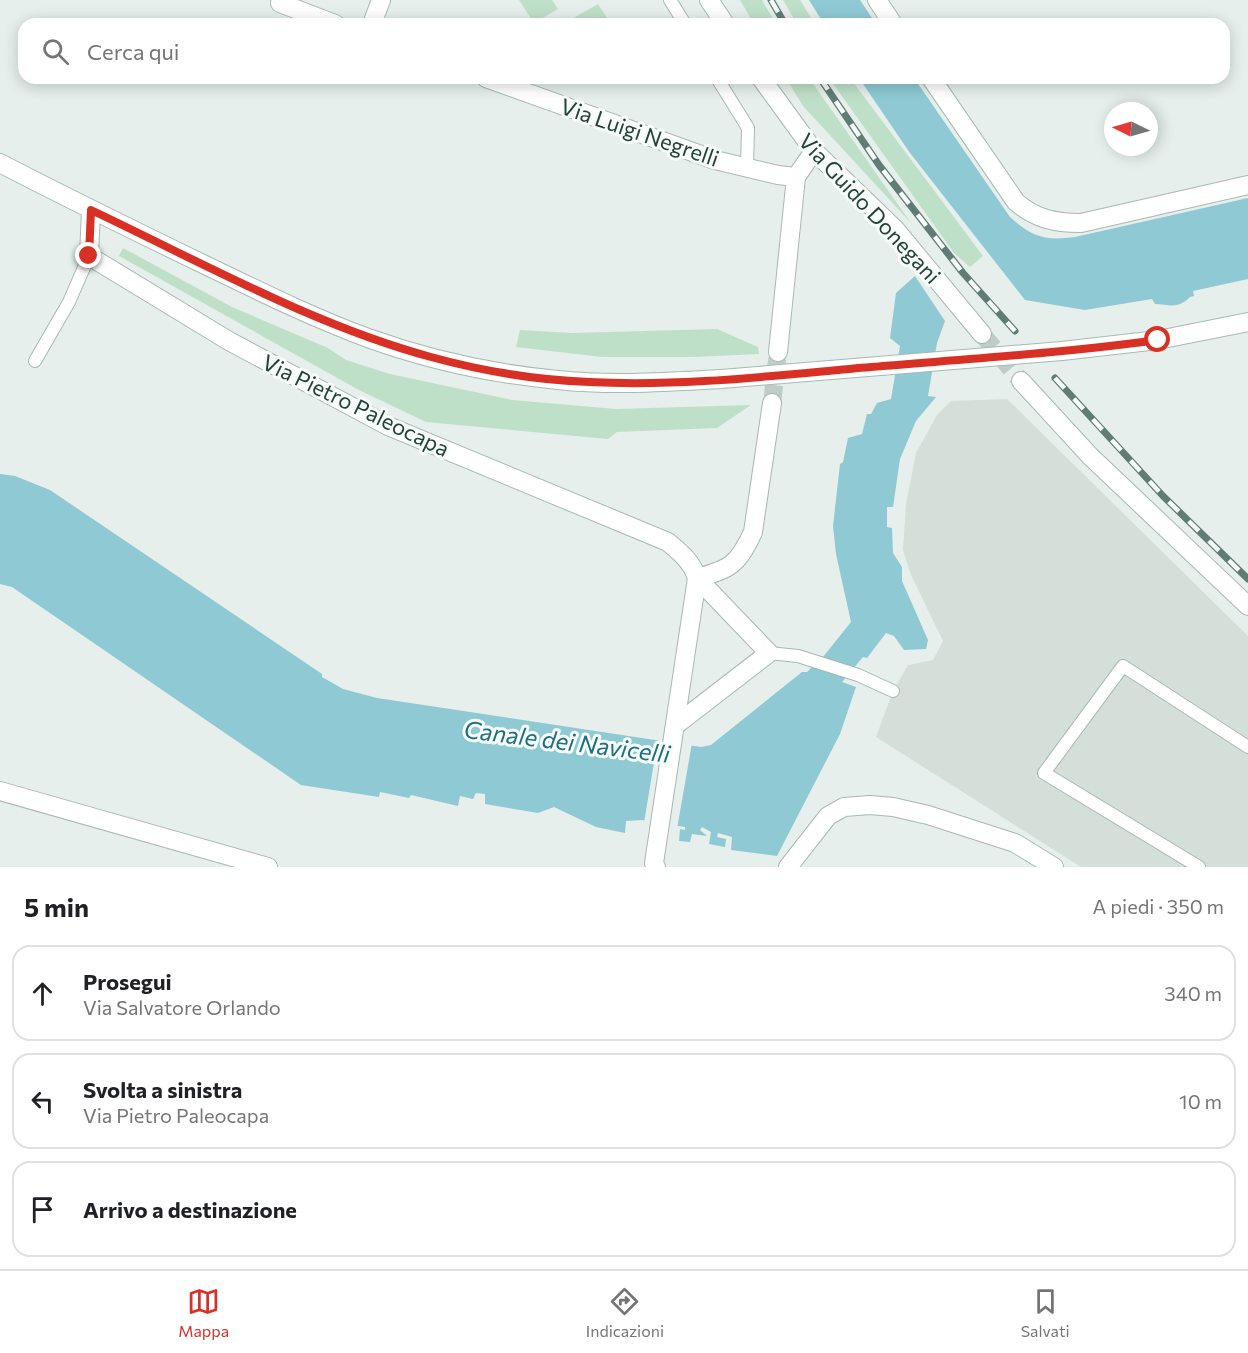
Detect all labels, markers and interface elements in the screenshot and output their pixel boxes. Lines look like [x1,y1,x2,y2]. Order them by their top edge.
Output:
search box [18,18,1230,84]
icon: search [39,35,72,68]
text: Cerca qui [87,38,179,65]
street label: Via Luigi Negrelli [557,92,723,172]
north arrow [1104,102,1158,156]
street label: Via Guido Donegani [793,127,947,289]
route end [75,242,101,268]
route start [1144,326,1170,352]
street label: Via Pietro Paleocapa [258,348,454,462]
water label: Canale dei Navicelli [462,714,673,768]
text: 5 min [24,891,89,922]
text: A piedi · 350 m [1093,894,1224,918]
text: Prosegui [83,968,172,995]
icon: ahead [26,977,59,1010]
text: 340 m [1164,981,1222,1005]
text: Via Salvatore Orlando [83,995,281,1019]
text: Svolta a sinistra [83,1076,242,1103]
icon: left [26,1085,59,1118]
text: 10 m [1179,1089,1222,1113]
text: Via Pietro Paleocapa [83,1103,269,1127]
icon: arrive [26,1193,59,1226]
text: Arrivo a destinazione [83,1196,297,1223]
tab: Mappa [178,1285,229,1340]
tab: Indicazioni [586,1285,664,1340]
tab: Salvati [1021,1285,1070,1340]

